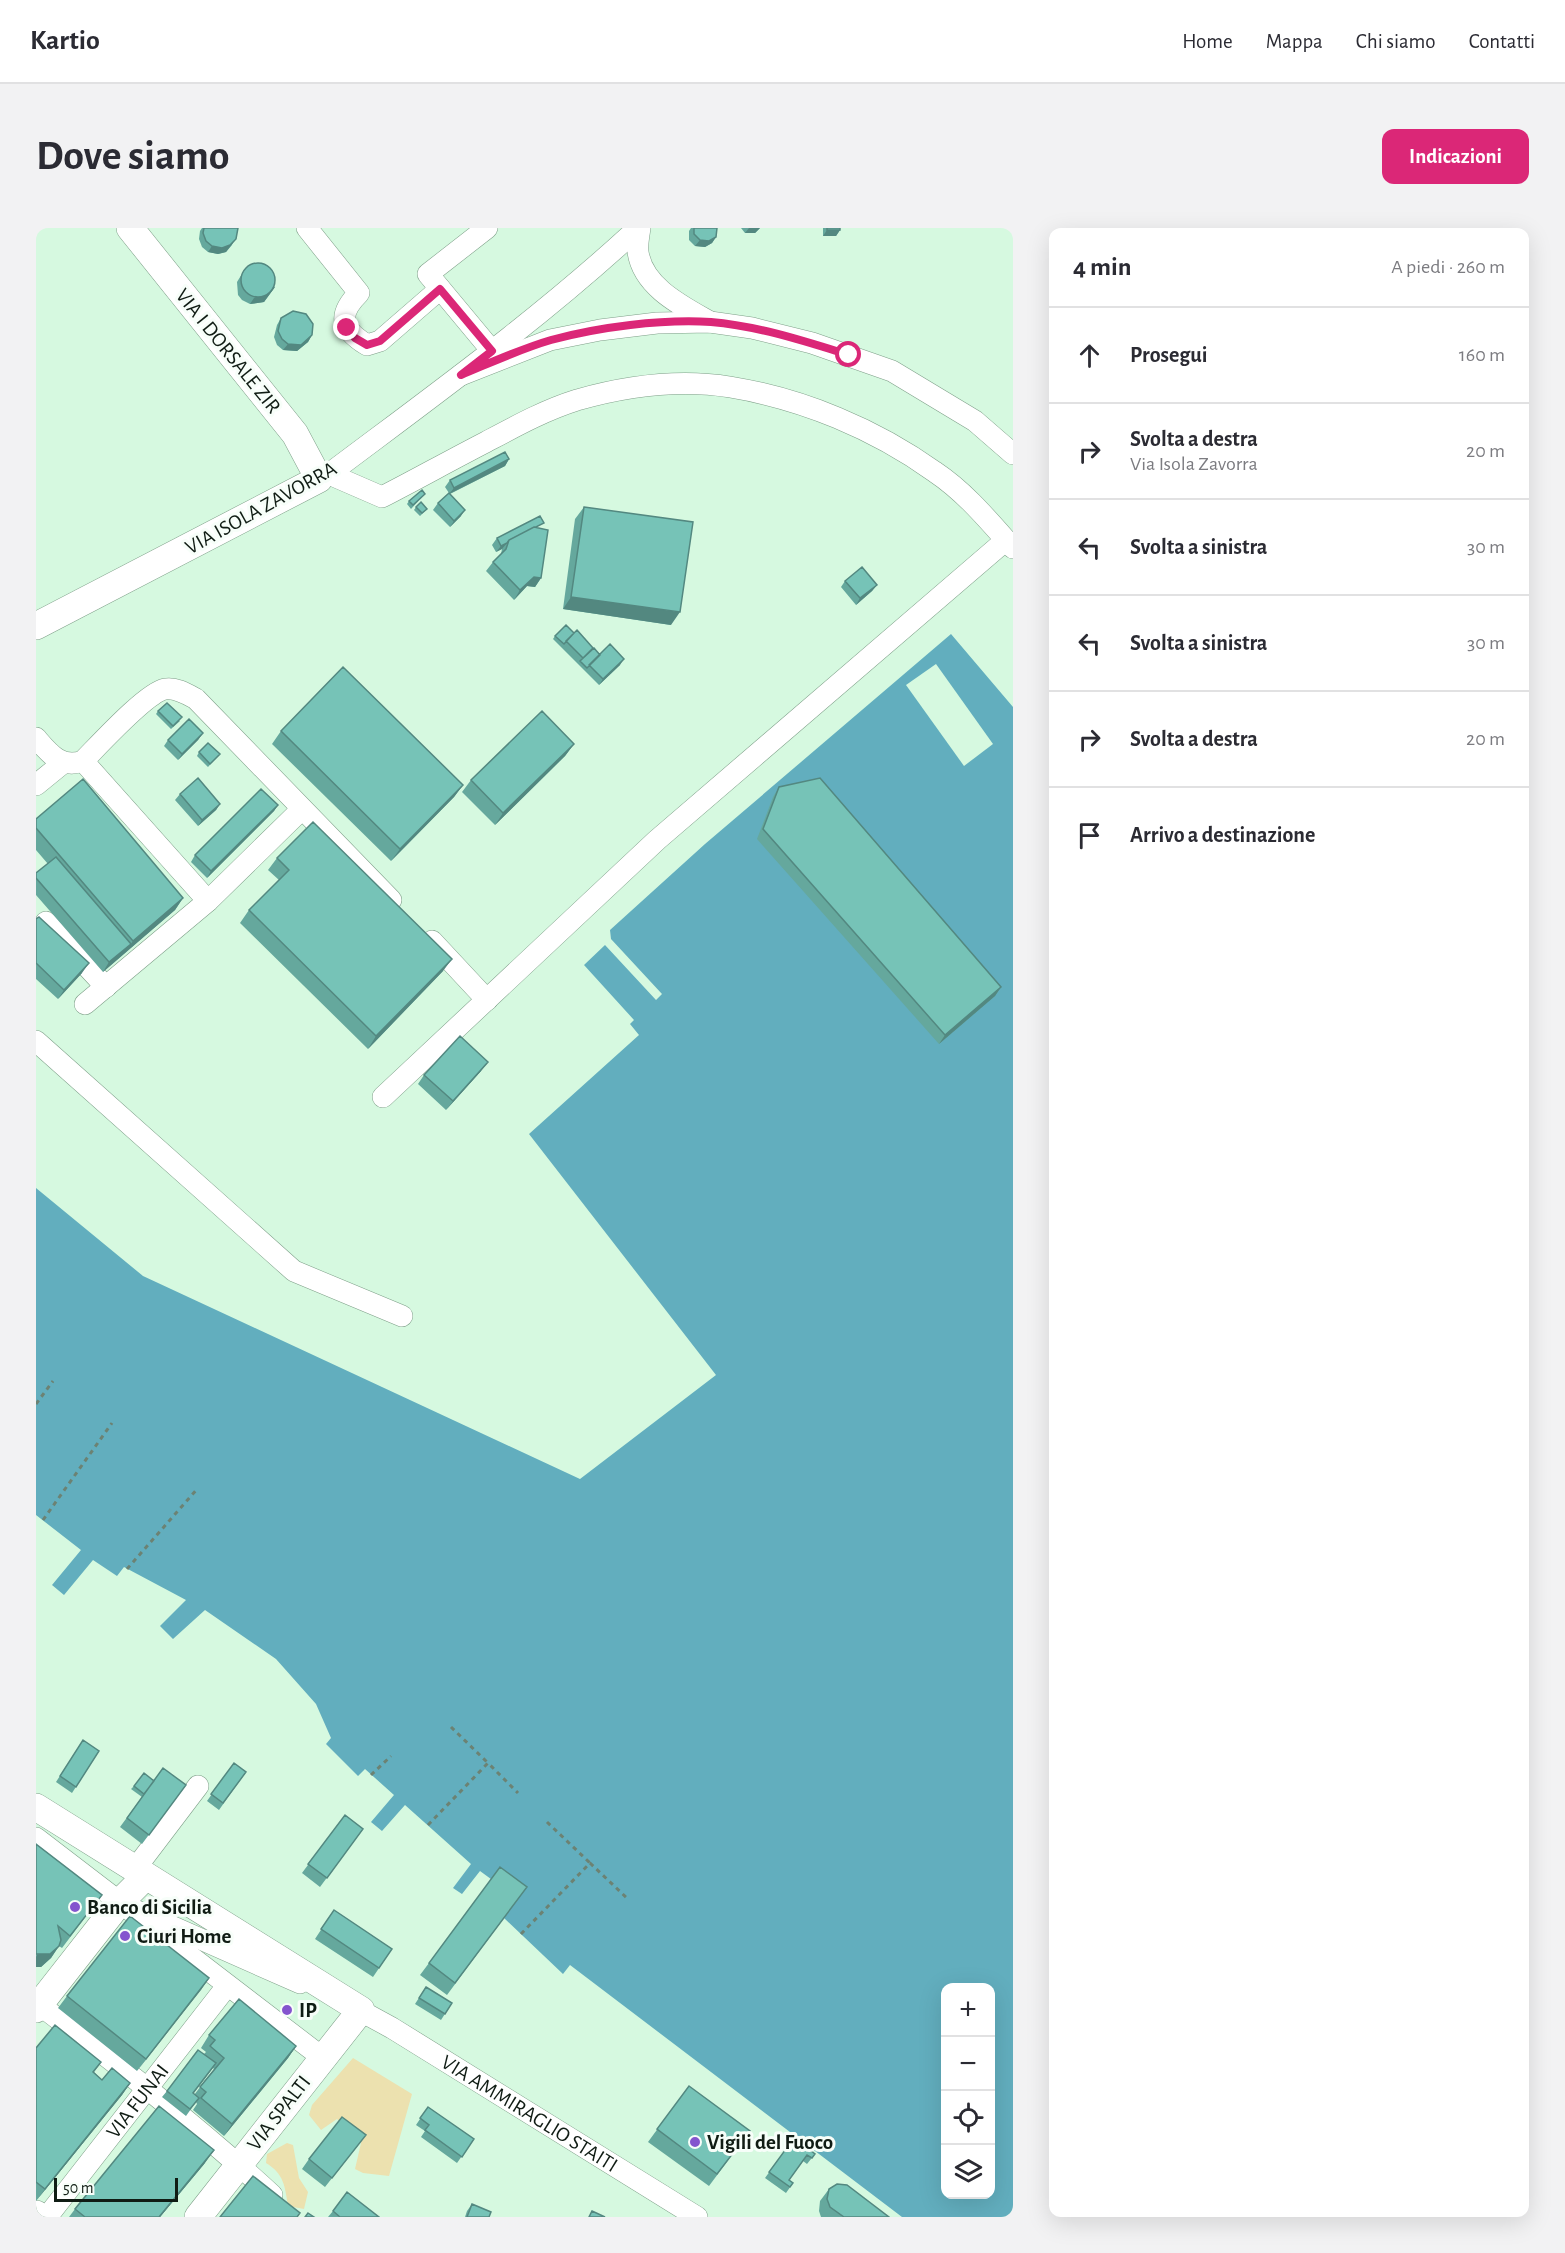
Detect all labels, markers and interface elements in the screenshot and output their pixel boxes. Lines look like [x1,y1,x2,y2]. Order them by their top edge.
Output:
text: Kartio [30,27,100,55]
text: Home [1182,31,1233,52]
text: Mappa [1266,31,1323,52]
text: Chi siamo [1356,31,1436,52]
text: Contatti [1469,31,1535,52]
button: Indicazioni [1382,129,1529,184]
text: Dove siamo [36,135,230,177]
text: 4 min [1073,254,1132,280]
text: A piedi · 260 m [1391,257,1505,277]
street label: VIA I DORSALE ZIR [172,285,284,417]
route end [333,314,359,340]
icon: ahead [1073,339,1106,372]
route start [835,341,861,367]
text: Prosegui [1130,344,1207,366]
text: 160 m [1459,345,1505,365]
text: Svolta a destra [1130,428,1258,450]
icon: right [1073,435,1106,468]
text: 20 m [1466,441,1505,461]
text: Via Isola Zavorra [1130,454,1258,474]
street label: VIA ISOLA ZAVORRA [182,458,340,558]
icon: left [1073,531,1106,564]
text: Svolta a sinistra [1130,536,1267,558]
text: 30 m [1467,537,1505,557]
icon: left [1073,627,1106,660]
text: Svolta a sinistra [1130,632,1267,654]
text: 30 m [1467,633,1505,653]
icon: right [1073,723,1106,756]
text: Svolta a destra [1130,728,1258,750]
text: 20 m [1466,729,1505,749]
icon: arrive [1073,819,1106,852]
text: Arrivo a destinazione [1130,824,1315,846]
place label: Banco di Sicilia [87,1897,212,1918]
marker: Banco di Sicilia [68,1900,82,1914]
place label: Ciuri Home [137,1926,232,1947]
marker: Ciuri Home [118,1929,132,1943]
map controls [941,1983,995,2199]
button: + [941,1983,995,2037]
place label: IP [299,2000,317,2021]
marker: IP [280,2003,294,2017]
button: − [941,2037,995,2091]
street label: VIA AMMIRAGLIO STAITI [438,2051,621,2176]
street label: VIA FUNAI [102,2060,173,2142]
street label: VIA SPALTI [243,2072,315,2154]
button: locate [941,2091,995,2145]
place label: Vigili del Fuoco [707,2132,833,2153]
marker: Vigili del Fuoco [688,2135,702,2149]
button: layers [941,2145,995,2199]
scale bar [54,2175,178,2202]
text: 50 m [63,2180,94,2196]

